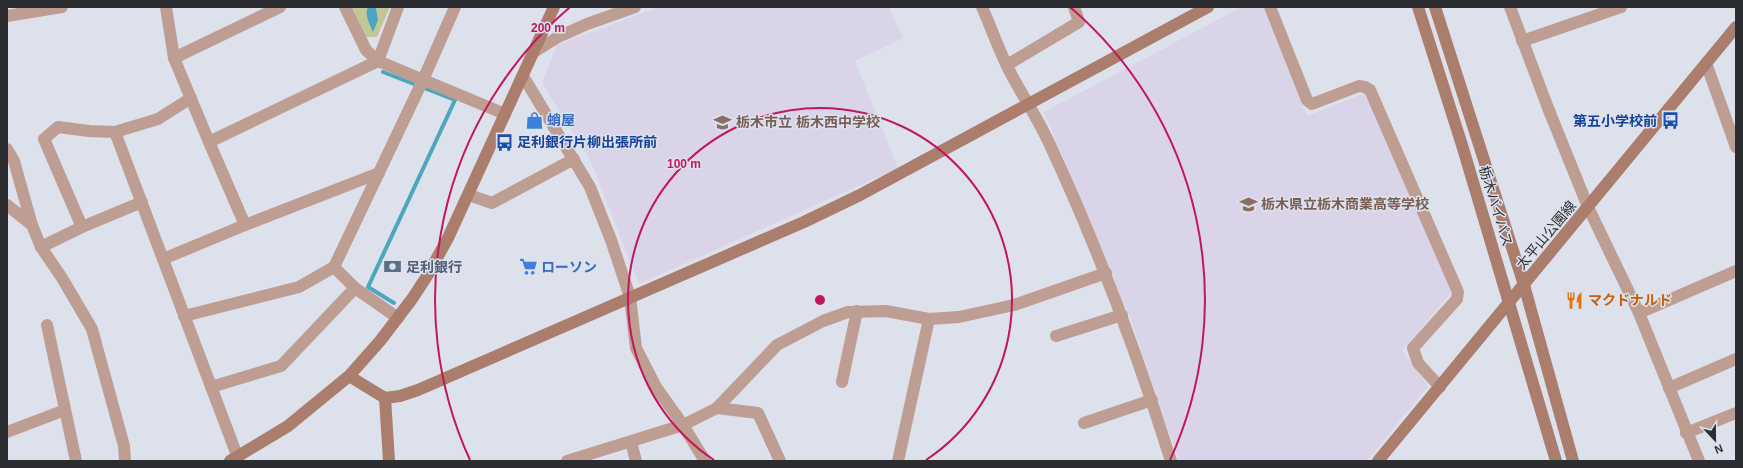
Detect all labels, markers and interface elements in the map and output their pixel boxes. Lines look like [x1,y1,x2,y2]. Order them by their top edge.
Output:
text: 200 m [531,21,565,35]
shop icon: 蛸屋 [524,110,544,130]
bus stop icon: 第五小学校前 [1660,111,1680,131]
place label: 蛸屋 [547,112,575,128]
school or university icon: 栃木市立 栃木西中学校 [713,112,733,132]
place label: 第五小学校前 [1573,113,1657,129]
place label: 栃木市立 栃木西中学校 [736,114,880,130]
bus stop icon: 足利銀行片柳出張所前 [494,132,514,152]
place label: 足利銀行片柳出張所前 [517,134,657,150]
text: 100 m [667,157,701,171]
street label: 栃木バイパス [1476,164,1516,248]
school or university icon: 栃木県立栃木商業高等学校 [1238,194,1258,214]
place label: 栃木県立栃木商業高等学校 [1261,196,1429,212]
street label: 太平山公園線 [1513,198,1579,272]
bank icon: 足利銀行 [383,257,403,277]
supermarket icon: ローソン [518,257,538,277]
place label: 足利銀行 [406,259,462,275]
place label: ローソン [541,259,597,275]
restaurant icon: マクドナルド [1565,290,1585,310]
place label: マクドナルド [1588,292,1672,308]
centre of rings [813,293,827,307]
north arrow [1695,420,1735,460]
text: N [1713,442,1725,456]

